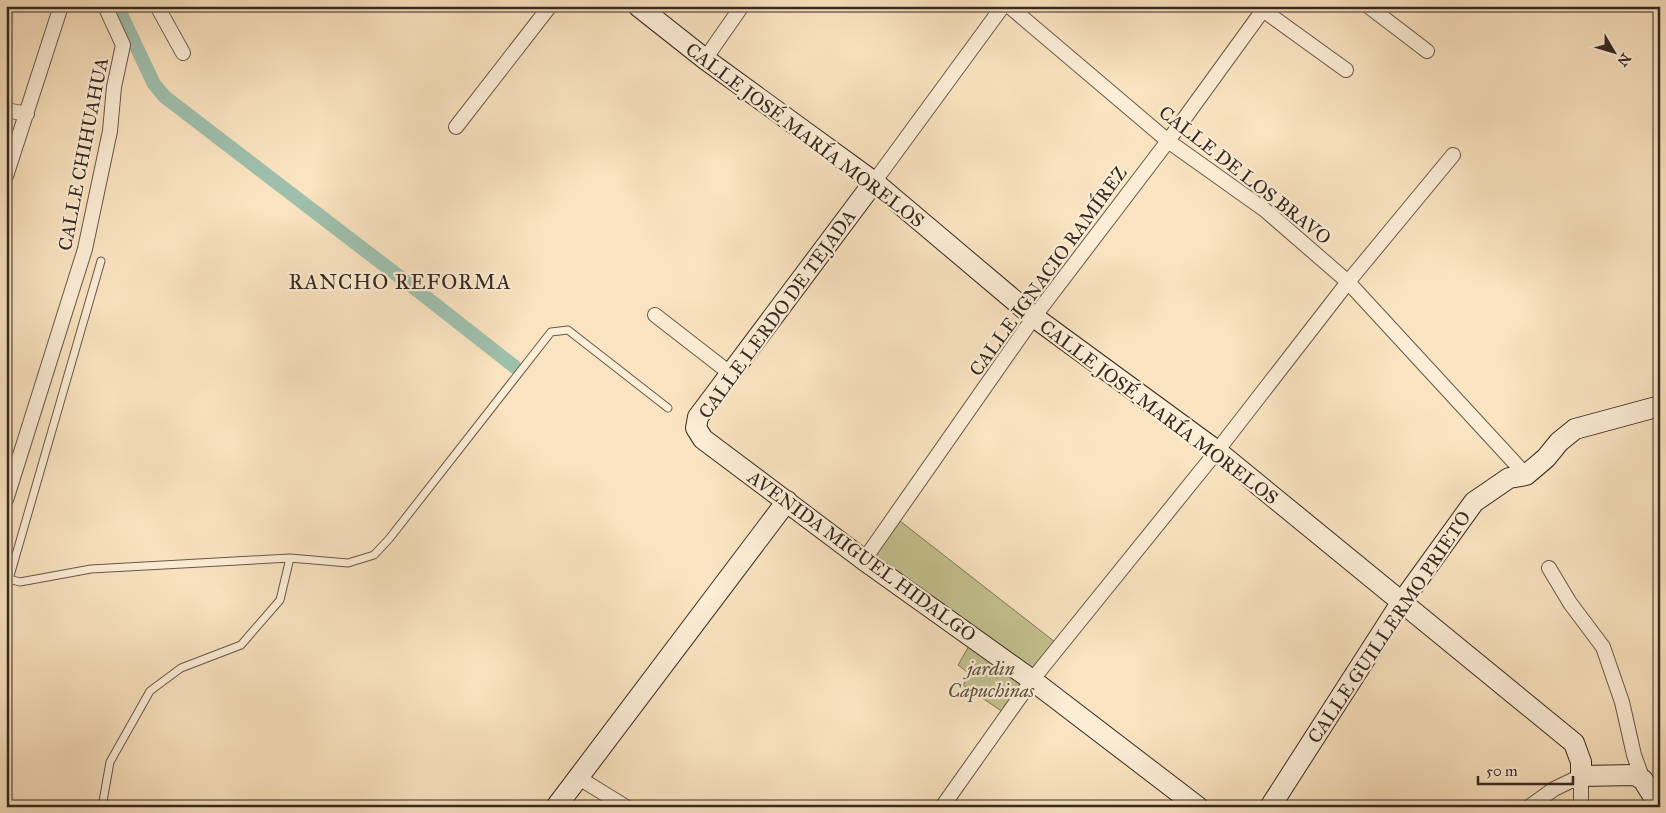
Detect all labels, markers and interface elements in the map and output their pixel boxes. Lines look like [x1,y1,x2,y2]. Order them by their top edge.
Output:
north arrow [1588,28,1638,78]
street label: CALLE JOSÉ MARÍA MORELOS [681,37,930,233]
text: N [1613,50,1634,70]
street label: CALLE CHIHUAHUA [53,55,113,253]
street label: CALLE DE LOS BRAVO [1154,101,1336,249]
street label: CALLE IGNACIO RAMÍREZ [963,161,1132,380]
street label: CALLE LERDO DE TEJADA [693,205,862,424]
district label: RANCHO REFORMA [288,269,512,295]
street label: CALLE JOSÉ MARÍA MORELOS [1035,314,1284,510]
street label: AVENIDA MIGUEL HIDALGO [743,465,981,647]
street label: CALLE GUILLERMO PRIETO [1303,507,1475,747]
park label: jardin Capuchinas [948,657,1035,703]
scale bar [1478,753,1574,785]
text: 50 m [1486,762,1518,780]

